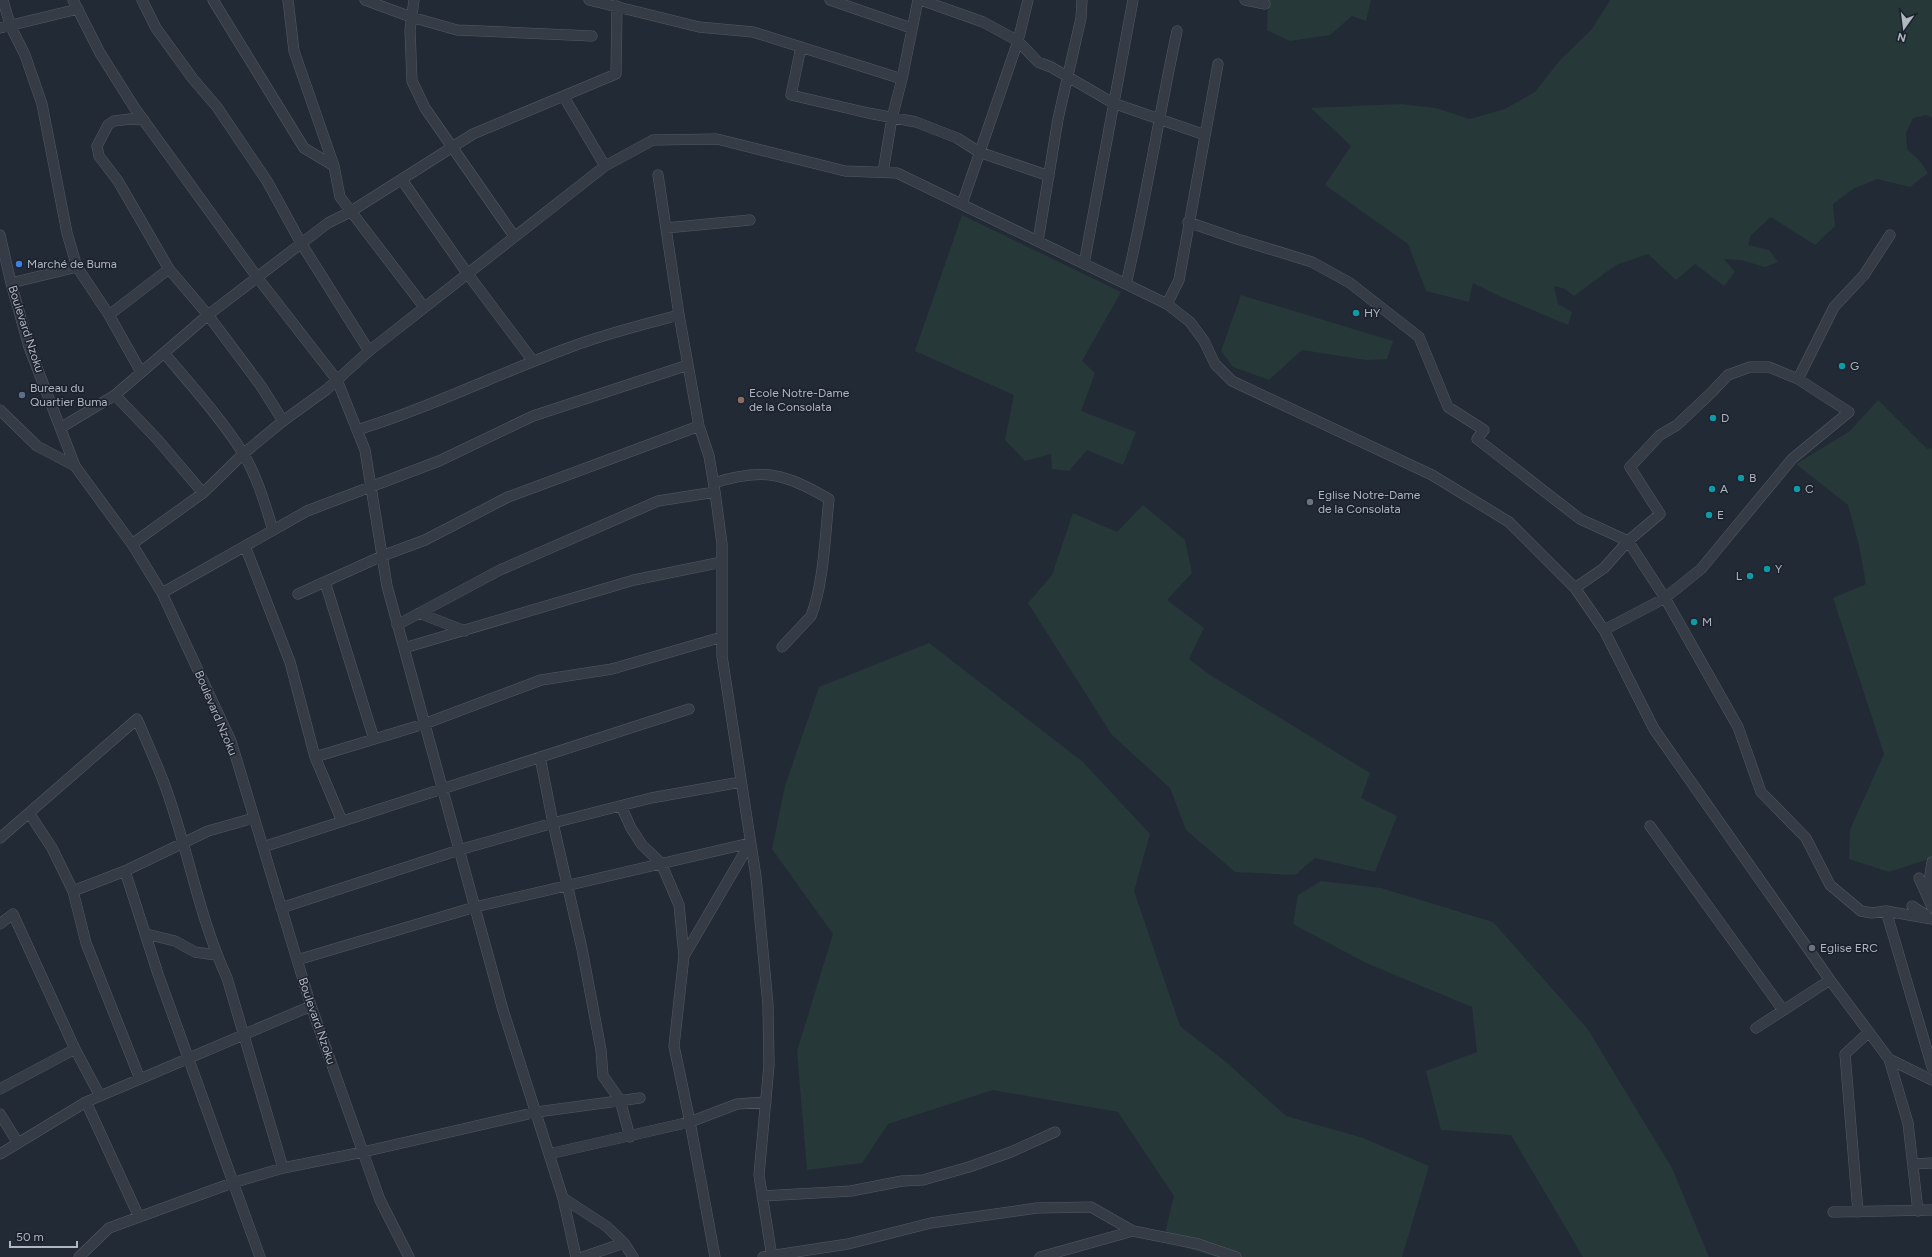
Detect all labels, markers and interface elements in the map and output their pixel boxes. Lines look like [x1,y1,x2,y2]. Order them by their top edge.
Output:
north arrow [1884,8,1924,48]
text: N [1896,30,1907,45]
place label: Marché de Buma [27,257,117,271]
marker: Marché de Buma [14,259,24,269]
street label: Boulevard Nzoku [5,284,47,374]
place label: HY [1364,306,1381,320]
marker: HY [1351,308,1361,318]
place label: G [1850,359,1859,373]
marker: G [1837,361,1847,371]
place label: Bureau du Quartier Buma [30,381,108,409]
place label: Ecole Notre-Dame de la Consolata [749,386,850,414]
marker: Bureau du Quartier Buma [17,390,27,400]
marker: Ecole Notre-Dame de la Consolata [736,395,746,405]
place label: D [1721,411,1729,425]
marker: D [1708,413,1718,423]
place label: B [1749,471,1756,485]
marker: B [1736,473,1746,483]
place label: A [1720,482,1728,496]
place label: C [1805,482,1814,496]
marker: A [1707,484,1717,494]
marker: C [1792,484,1802,494]
place label: Eglise Notre-Dame de la Consolata [1318,488,1421,516]
marker: Eglise Notre-Dame de la Consolata [1305,497,1315,507]
place label: E [1717,508,1724,522]
marker: E [1704,510,1714,520]
place label: Y [1775,562,1783,576]
marker: Y [1762,564,1772,574]
place label: L [1736,569,1743,583]
marker: L [1745,571,1755,581]
place label: M [1702,615,1712,629]
marker: M [1689,617,1699,627]
street label: Boulevard Nzoku [192,668,240,758]
place label: Eglise ERC [1820,941,1878,955]
marker: Eglise ERC [1807,943,1817,953]
street label: Boulevard Nzoku [296,976,338,1066]
scale bar [10,1223,77,1249]
text: 50 m [16,1230,44,1244]

